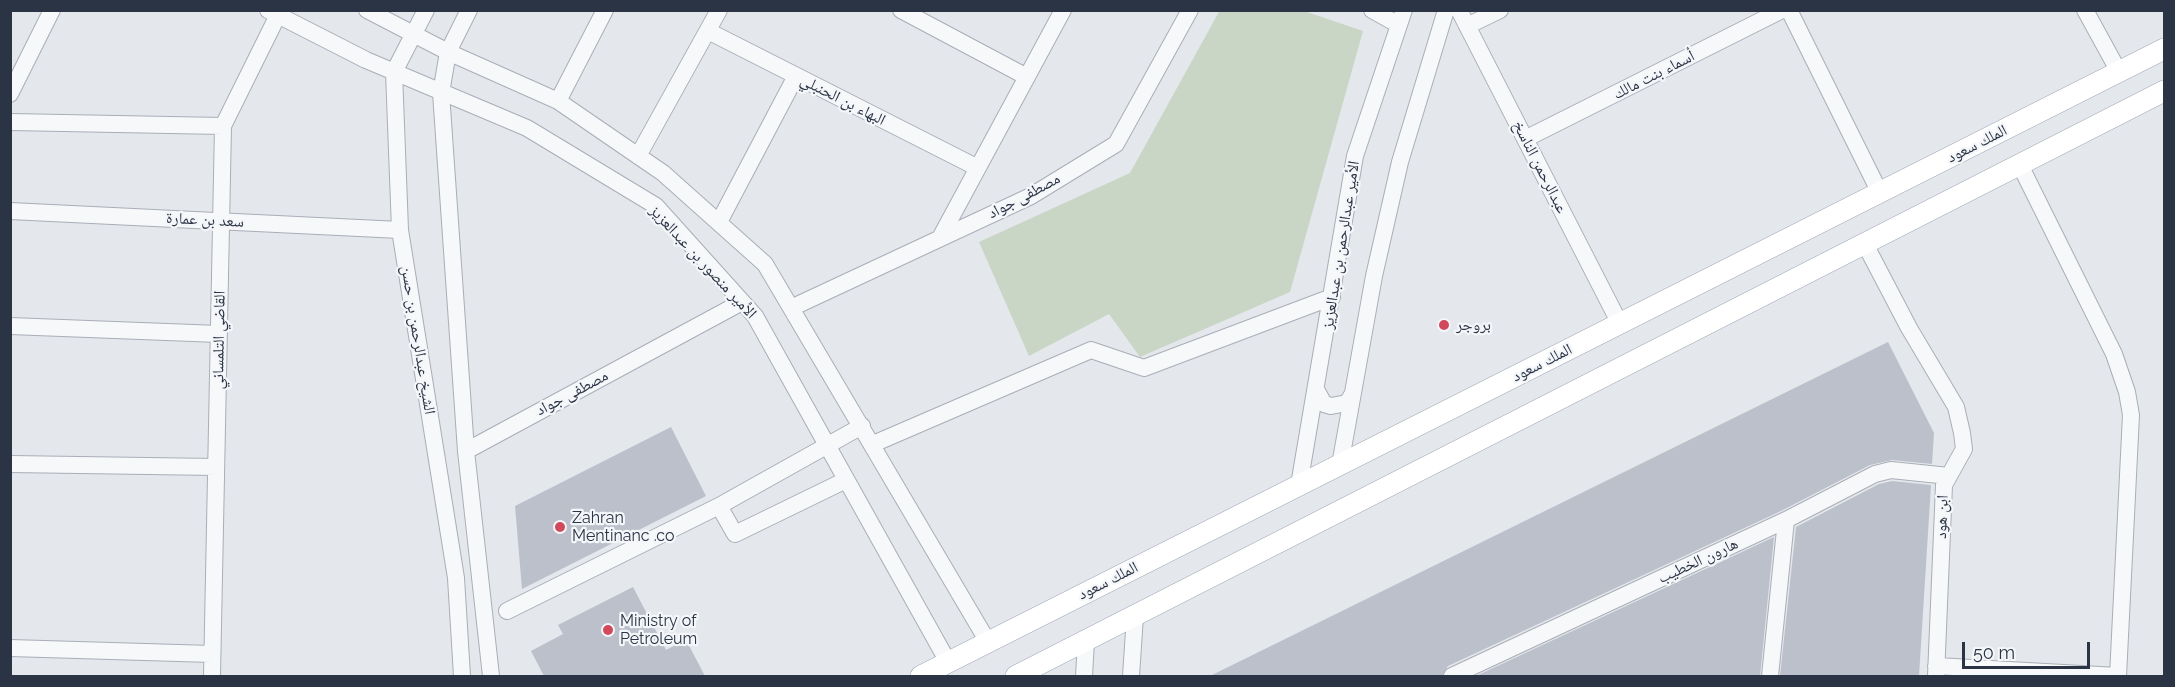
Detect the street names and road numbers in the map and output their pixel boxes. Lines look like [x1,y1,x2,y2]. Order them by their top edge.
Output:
street label: أسماء بنت مالك [1610,46,1698,104]
street label: البهاء بن الحنبلي [797,70,889,130]
street label: عبدالرحمن الناسخ [1508,117,1572,217]
street label: الملك سعود [1944,121,2010,167]
street label: الأمير عبدالرحمن بن عبدالعزيز [1318,159,1364,331]
street label: مصطفى جواد [985,169,1063,223]
street label: الأمير منصور بن عبدالعزيز [645,201,761,323]
street label: سعد بن عمارة [166,208,244,232]
street label: الشيخ عبدالرحمن بن حسن [397,264,439,416]
street label: القاضي التلمساني [209,291,229,389]
street label: الملك سعود [1509,340,1575,386]
street label: مصطفى جواد [533,366,611,420]
street label: ابن هود [1932,495,1952,539]
street label: هارون الخطيب [1655,534,1741,588]
street label: الملك سعود [1075,558,1141,604]

